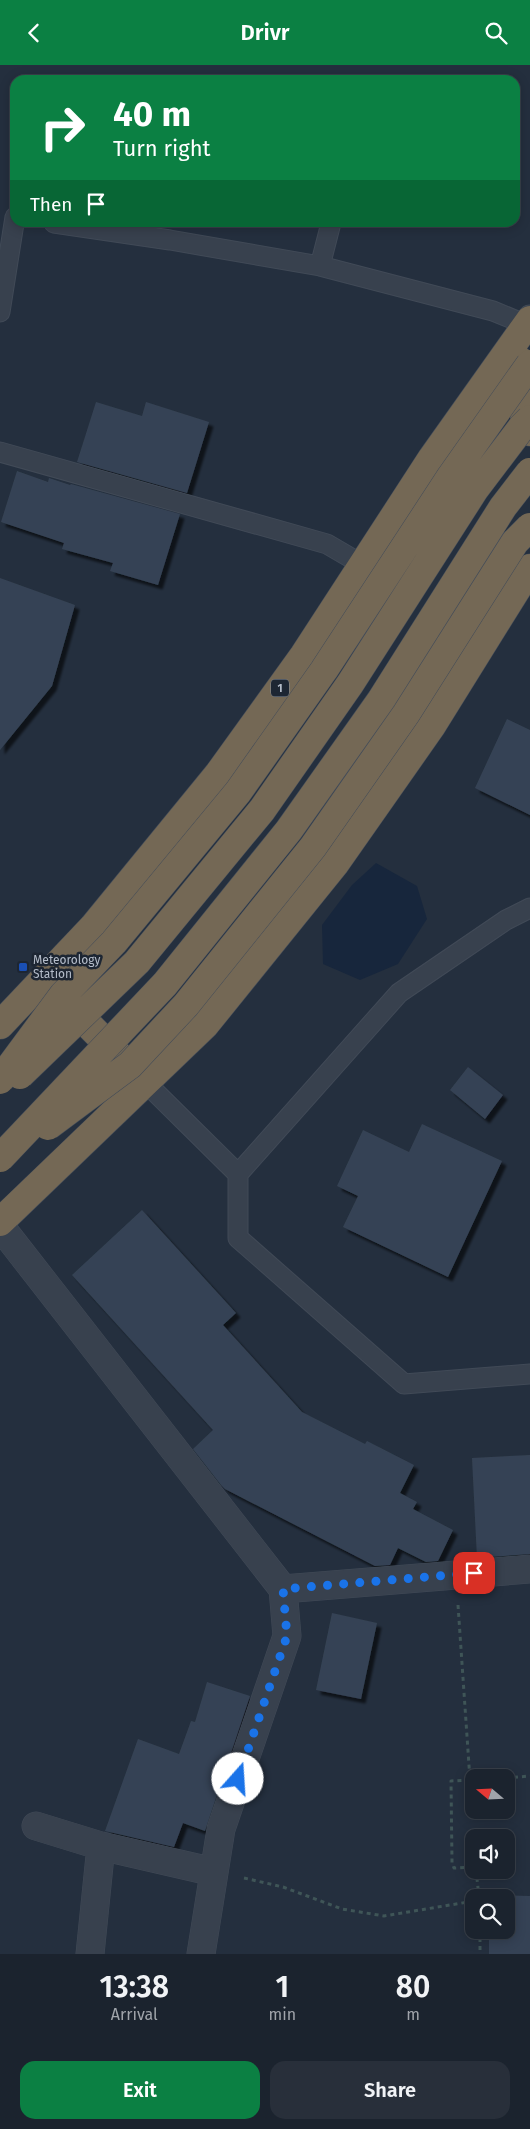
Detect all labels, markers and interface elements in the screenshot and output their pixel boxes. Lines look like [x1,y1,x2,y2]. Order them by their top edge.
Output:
icon: back [20,19,48,47]
text: Drivr [240,19,290,46]
icon: search [482,19,510,47]
text: 40 m [113,93,191,135]
icon: right [30,95,95,160]
text: Turn right [113,135,210,162]
icon: arrive [82,190,110,218]
text: Then [30,193,72,216]
road number: 1 [271,679,289,697]
place label: Meteorology Station [33,953,101,981]
marker: Meteorology Station [17,961,29,973]
pin [453,1552,495,1594]
icon: arrive [460,1559,488,1587]
position arrow [211,1752,263,1804]
north arrow [465,1769,515,1819]
map controls [465,1769,515,1939]
button: sound [465,1829,515,1879]
button: search [465,1889,515,1939]
text: 13:38 [100,1969,169,2005]
text: 1 [276,1969,289,2005]
text: 80 [396,1969,430,2005]
text: Arrival [111,2005,158,2024]
text: min [269,2005,296,2024]
text: m [406,2005,420,2024]
button: Exit [20,2061,260,2119]
button: Share [270,2061,510,2119]

